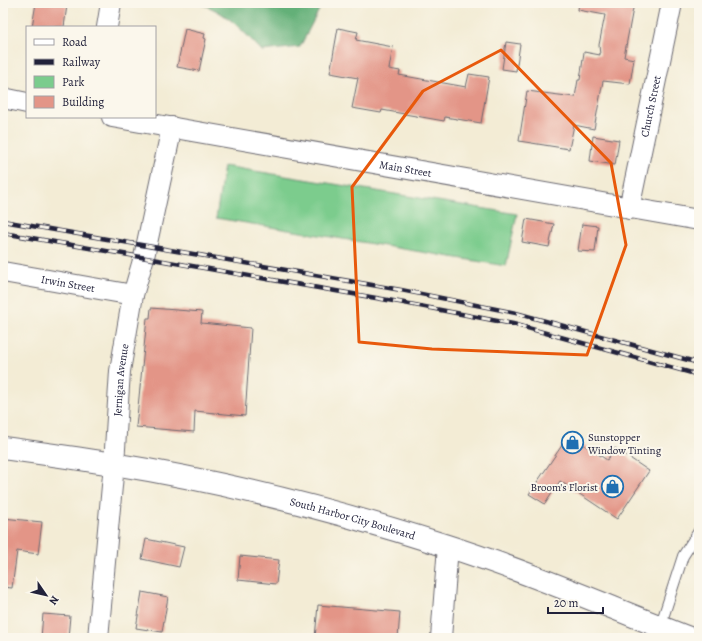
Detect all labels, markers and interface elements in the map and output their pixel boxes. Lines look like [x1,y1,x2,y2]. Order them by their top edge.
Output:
legend [26,26,156,118]
text: Road [62,34,88,50]
text: Railway [62,54,101,70]
text: Park [62,74,85,90]
street label: Church Street [637,74,664,138]
text: Building [62,94,104,110]
street label: Main Street [378,157,433,181]
street label: Irwin Street [40,271,96,296]
street label: Jernigan Avenue [110,342,132,417]
shop icon: Sunstopper Window Tinting [559,430,585,456]
place label: Sunstopper Window Tinting [587,430,662,458]
shop icon: Broom's Florist [600,474,626,500]
place label: Broom's Florist [531,480,598,495]
street label: South Harbor City Boulevard [288,494,417,543]
north arrow [26,575,66,615]
scale bar [548,589,603,615]
text: N [45,593,62,608]
text: 20 m [554,595,578,611]

